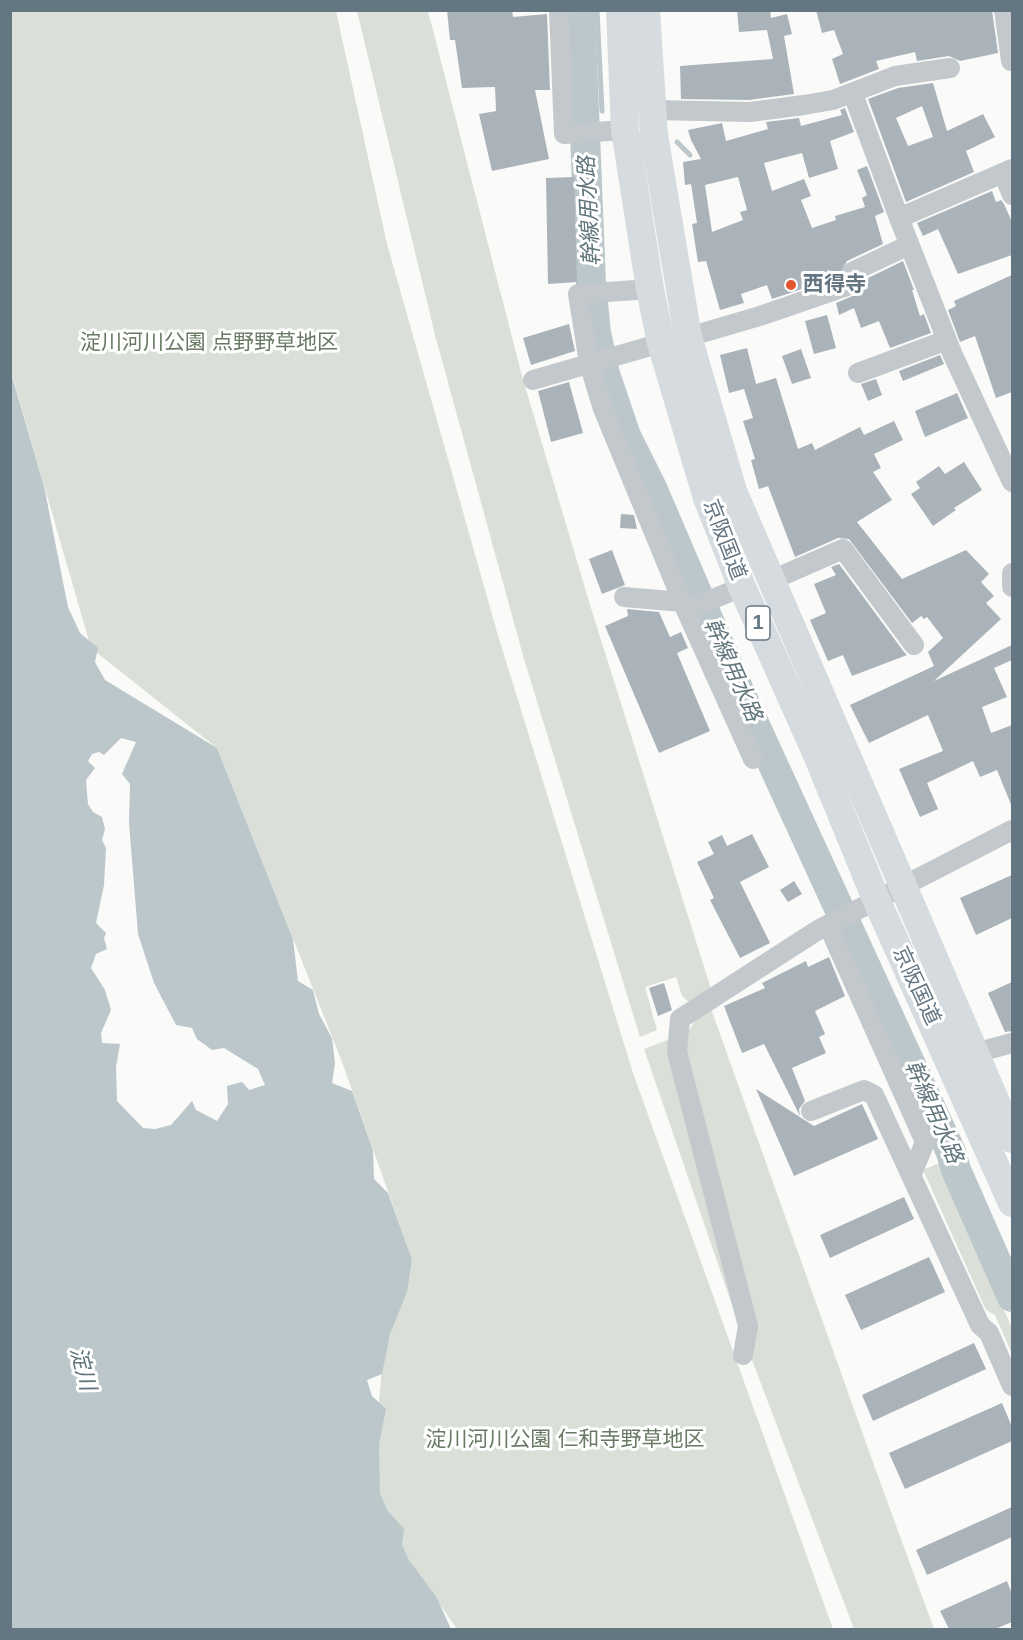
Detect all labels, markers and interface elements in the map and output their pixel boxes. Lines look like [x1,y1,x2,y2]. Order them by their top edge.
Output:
water label: 幹線用水路 [574,155,606,267]
place label: 西得寺 [803,272,866,298]
marker: 西得寺 [784,278,798,292]
park label: 淀川河川公園 点野野草地区 [80,330,338,356]
street label: 京阪国道 [697,496,751,584]
road number: 1 [746,606,770,640]
water label: 幹線用水路 [698,614,766,726]
street label: 京阪国道 [887,943,945,1029]
water label: 幹線用水路 [899,1056,967,1168]
water label: 淀川 [64,1344,100,1394]
park label: 淀川河川公園 仁和寺野草地区 [426,1427,704,1453]

